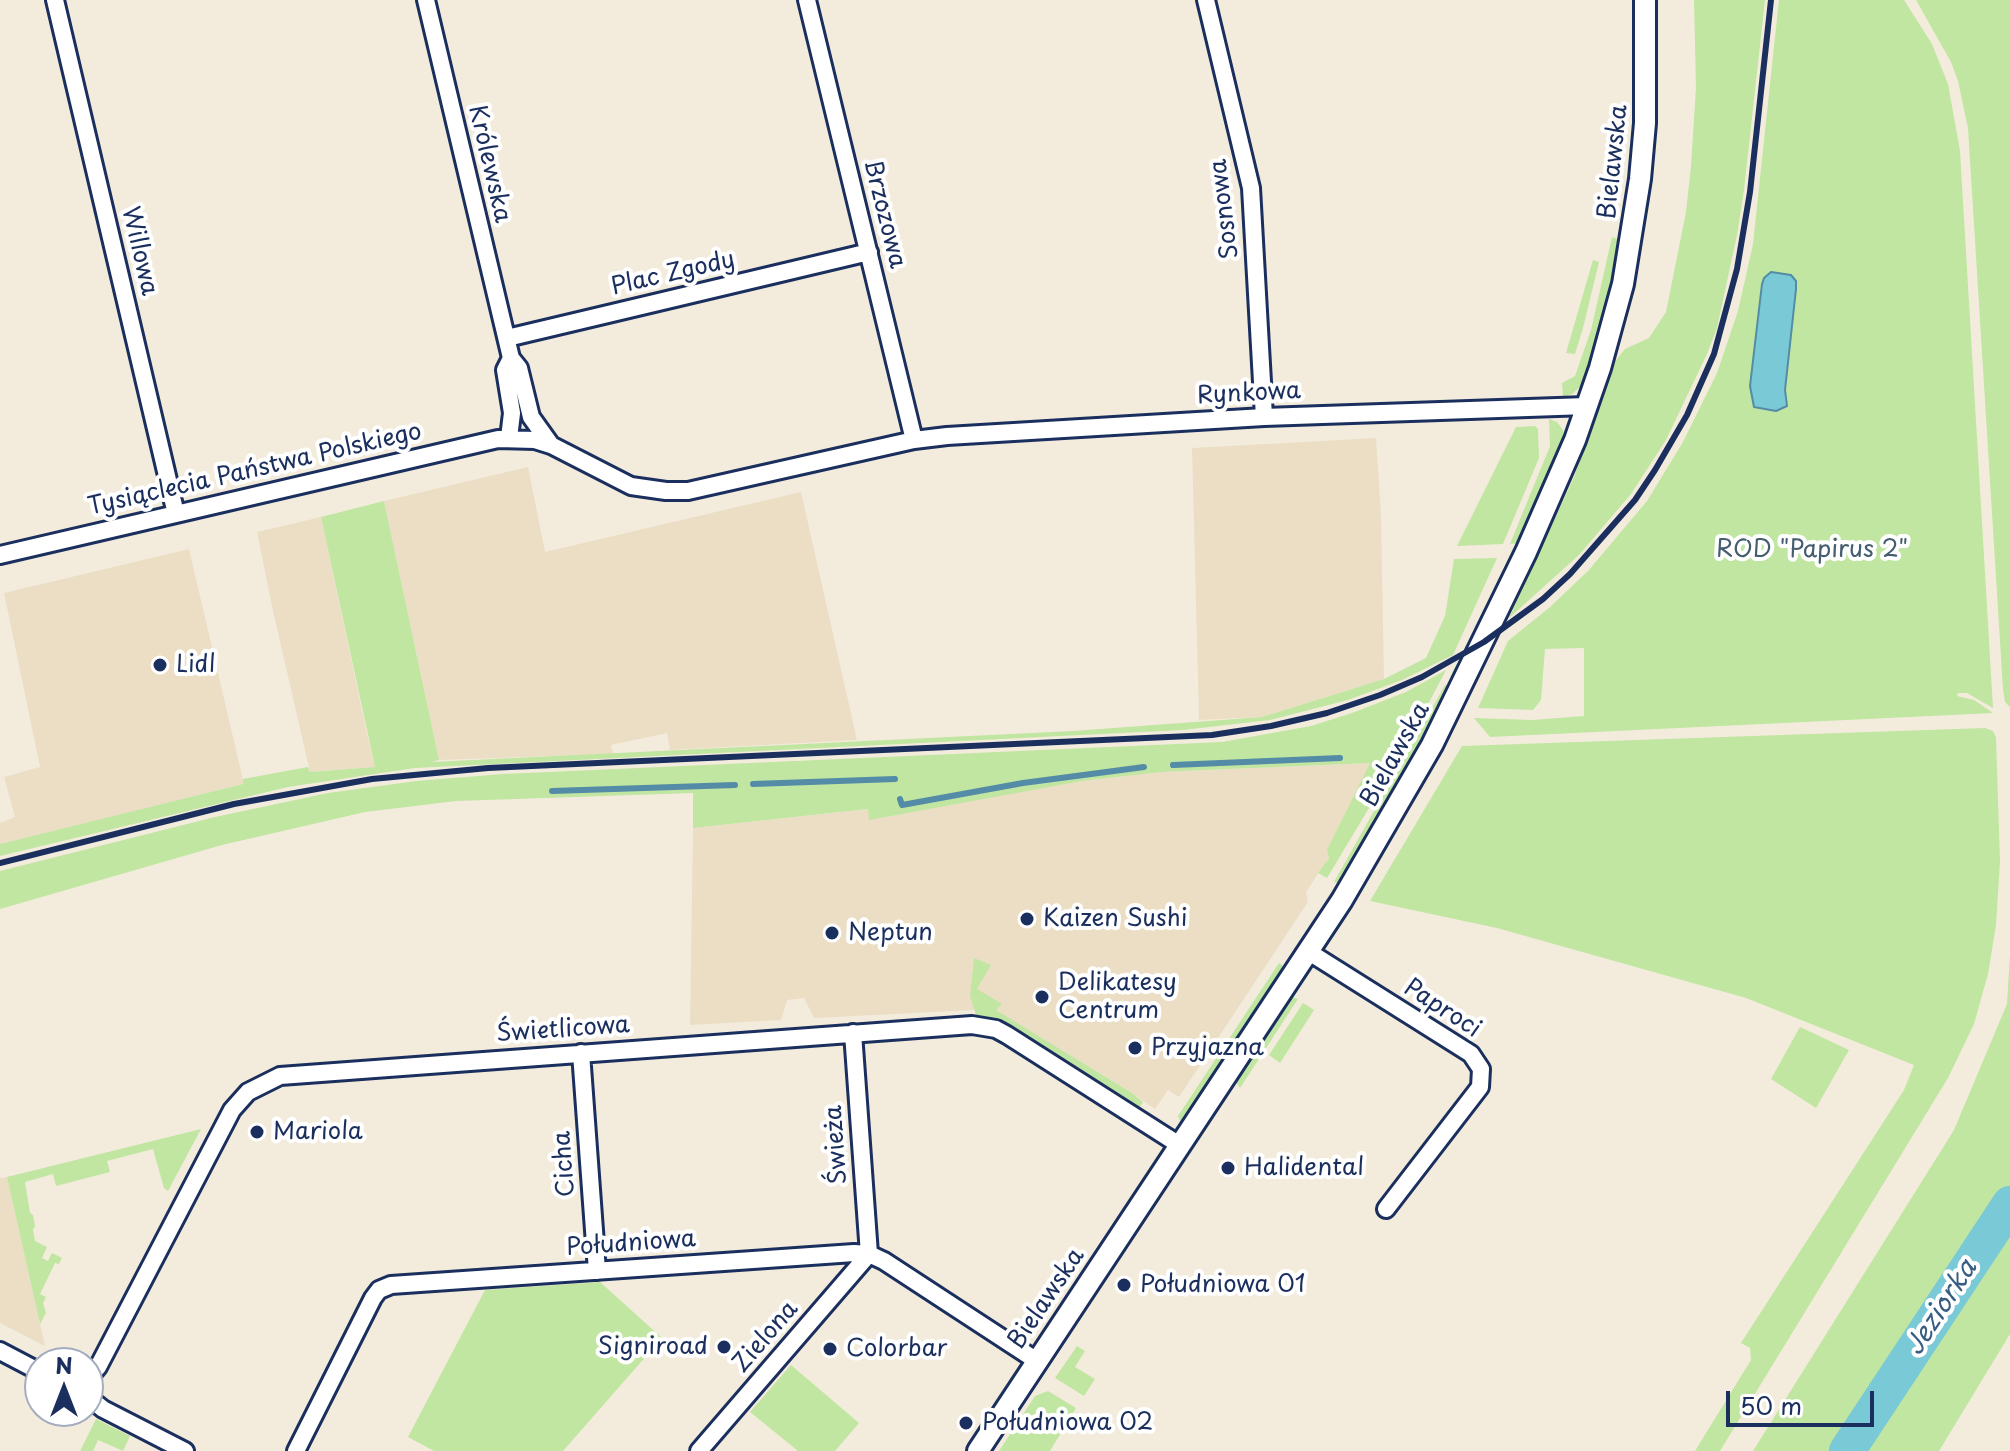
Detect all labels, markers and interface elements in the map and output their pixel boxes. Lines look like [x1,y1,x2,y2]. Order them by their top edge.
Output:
street label: Królewska [462,102,516,226]
street label: Bielawska [1594,103,1634,221]
street label: Brzozowa [857,157,911,271]
street label: Sosnowa [1205,158,1245,260]
street label: Willowa [115,204,163,298]
street label: Plac Zgody [608,246,738,302]
street label: Rynkowa [1196,377,1302,411]
street label: Tysiąclecia Państwa Polskiego [85,418,425,522]
park label: ROD "Papirus 2" [1716,536,1908,564]
place label: Lidl [176,651,216,679]
marker: Lidl [151,656,169,674]
street label: Bielawska [1355,698,1437,812]
place label: Kaizen Sushi [1043,905,1187,933]
marker: Kaizen Sushi [1018,910,1036,928]
place label: Neptun [848,919,933,947]
marker: Neptun [823,924,841,942]
place label: Delikatesy Centrum [1058,969,1177,1025]
street label: Paproci [1398,974,1486,1044]
marker: Delikatesy Centrum [1033,988,1051,1006]
street label: Świetlicowa [495,1011,631,1049]
place label: Przyjazna [1151,1034,1264,1062]
marker: Przyjazna [1126,1039,1144,1057]
street label: Świeża [820,1104,854,1186]
place label: Mariola [273,1118,363,1146]
marker: Mariola [248,1123,266,1141]
street label: Cicha [548,1130,582,1198]
place label: Halidental [1244,1154,1364,1182]
marker: Halidental [1219,1159,1237,1177]
street label: Południowa [565,1225,697,1263]
street label: Bielawska [1003,1243,1091,1355]
water label: Jeziorka [1900,1254,1984,1362]
place label: Południowa 01 [1140,1271,1306,1299]
marker: Południowa 01 [1115,1276,1133,1294]
street label: Zielona [727,1295,805,1379]
place label: Signiroad [598,1333,708,1361]
place label: Colorbar [846,1335,947,1363]
marker: Signiroad [715,1338,733,1356]
marker: Colorbar [821,1340,839,1358]
north arrow [24,1347,104,1427]
text: N [55,1348,73,1381]
scale bar [1730,1375,1878,1425]
text: 50 m [1740,1387,1802,1423]
place label: Południowa 02 [982,1409,1153,1437]
marker: Południowa 02 [957,1414,975,1432]

